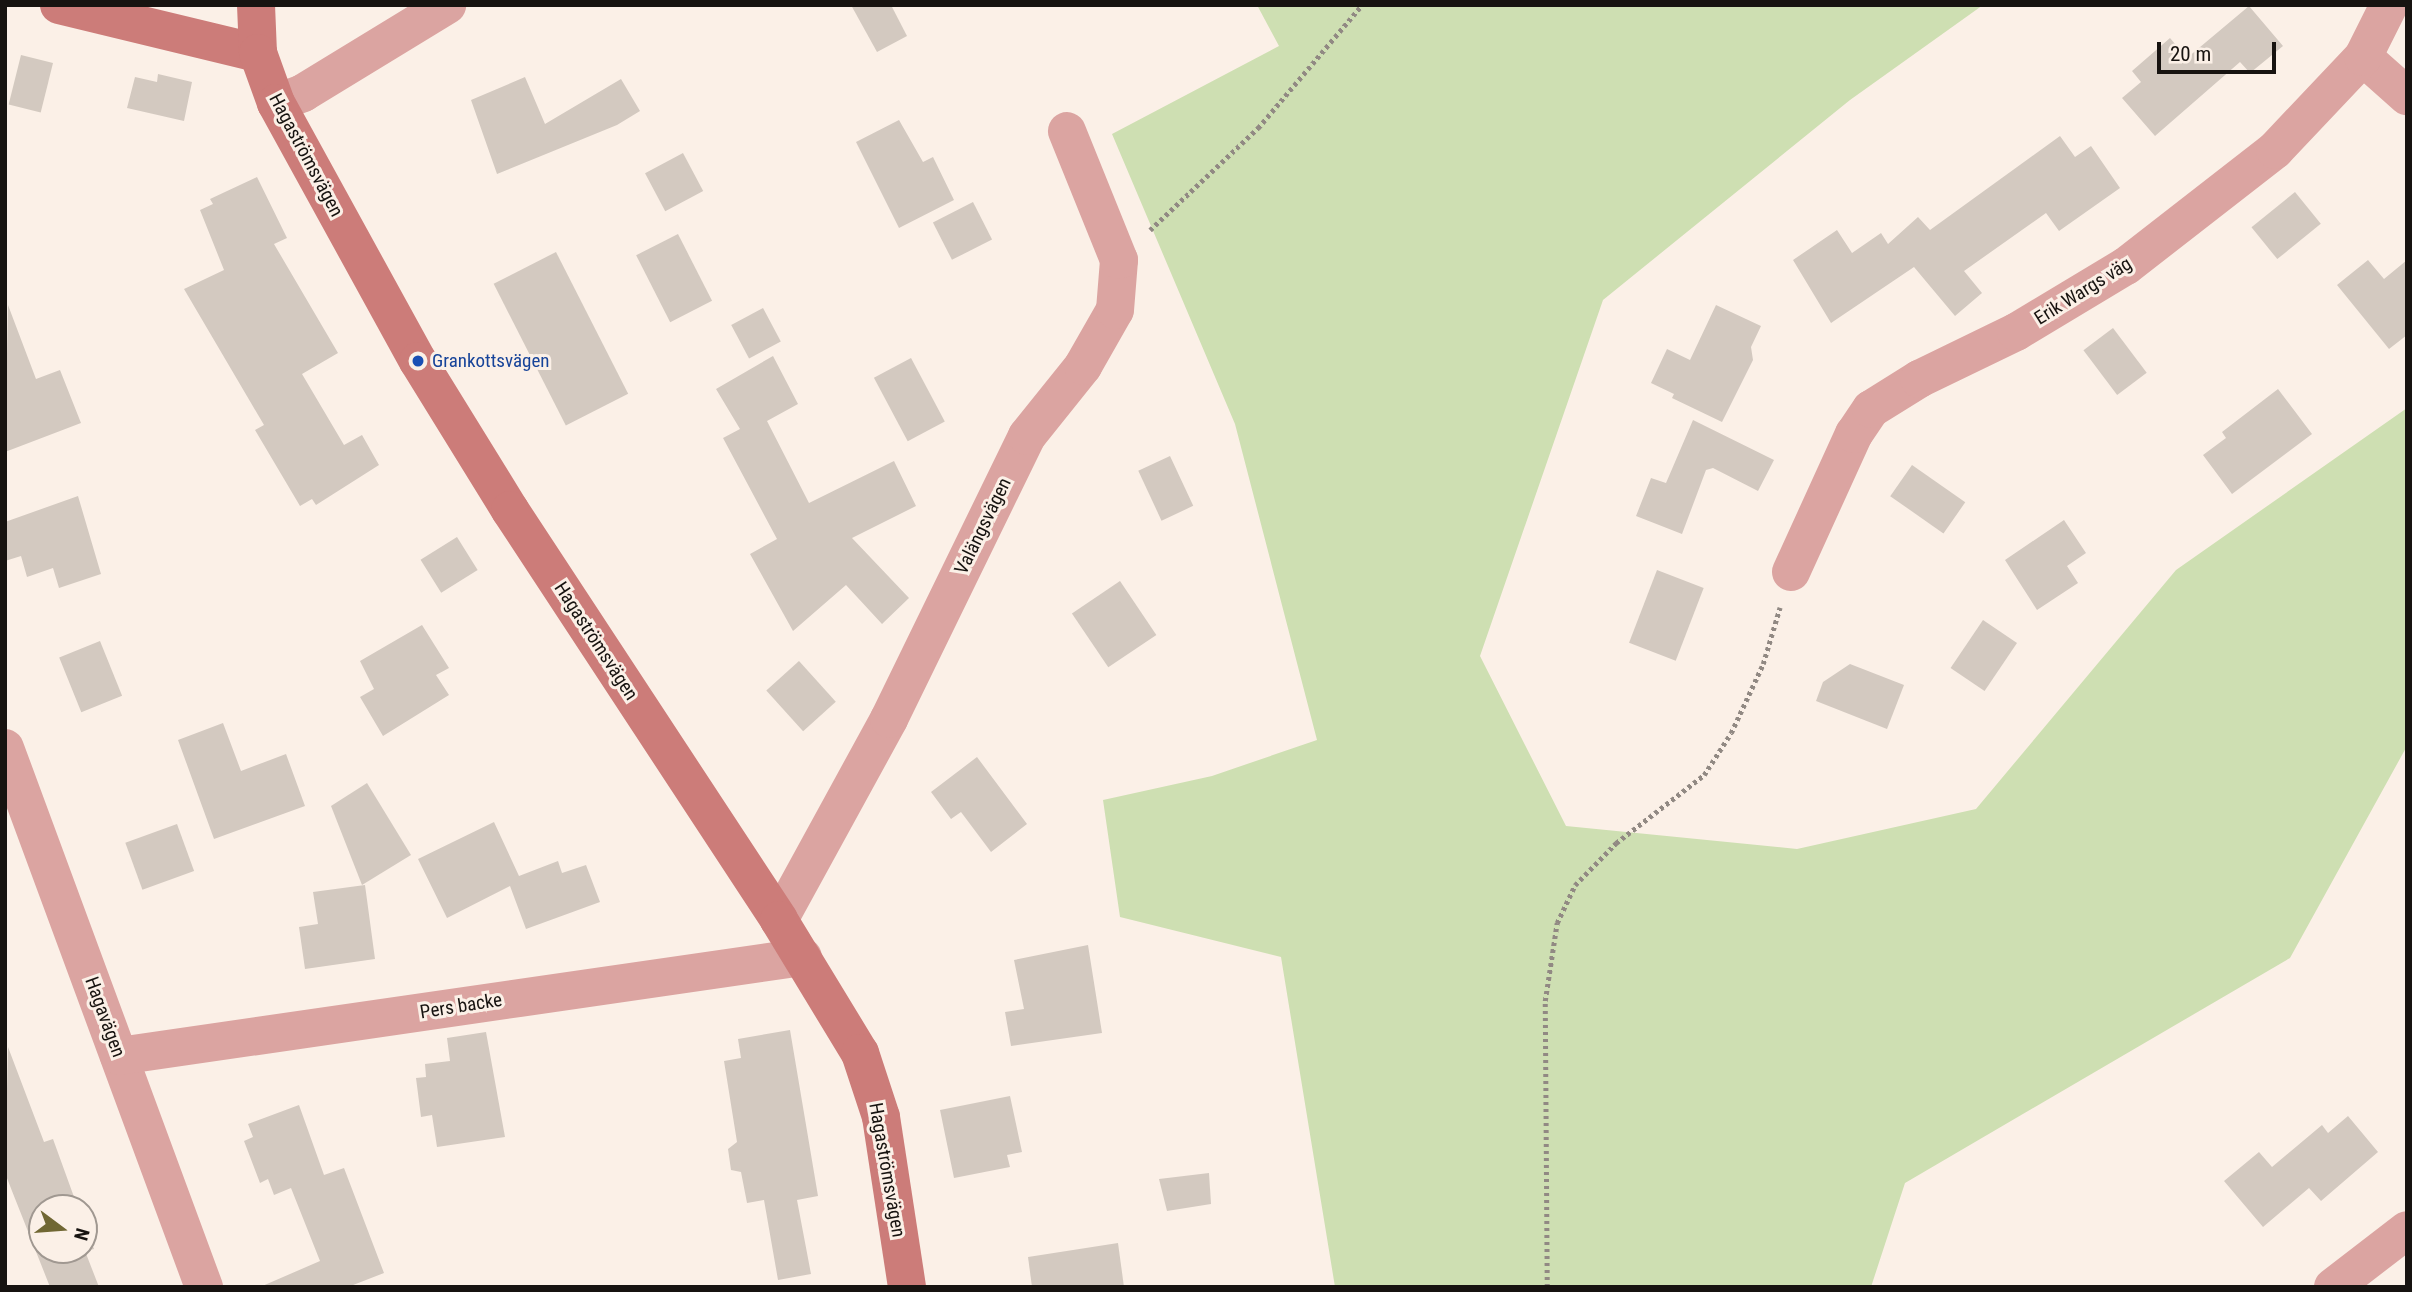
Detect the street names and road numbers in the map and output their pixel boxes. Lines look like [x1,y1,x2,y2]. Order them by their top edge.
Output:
street label: Hagaströmsvägen [264,89,348,221]
street label: Erik Wargs väg [2030,252,2136,330]
street label: Valängsvägen [950,474,1016,578]
street label: Hagaströmsvägen [549,578,643,704]
street label: Hagavägen [80,974,130,1060]
street label: Pers backe [418,988,504,1024]
street label: Hagaströmsvägen [864,1101,910,1239]

